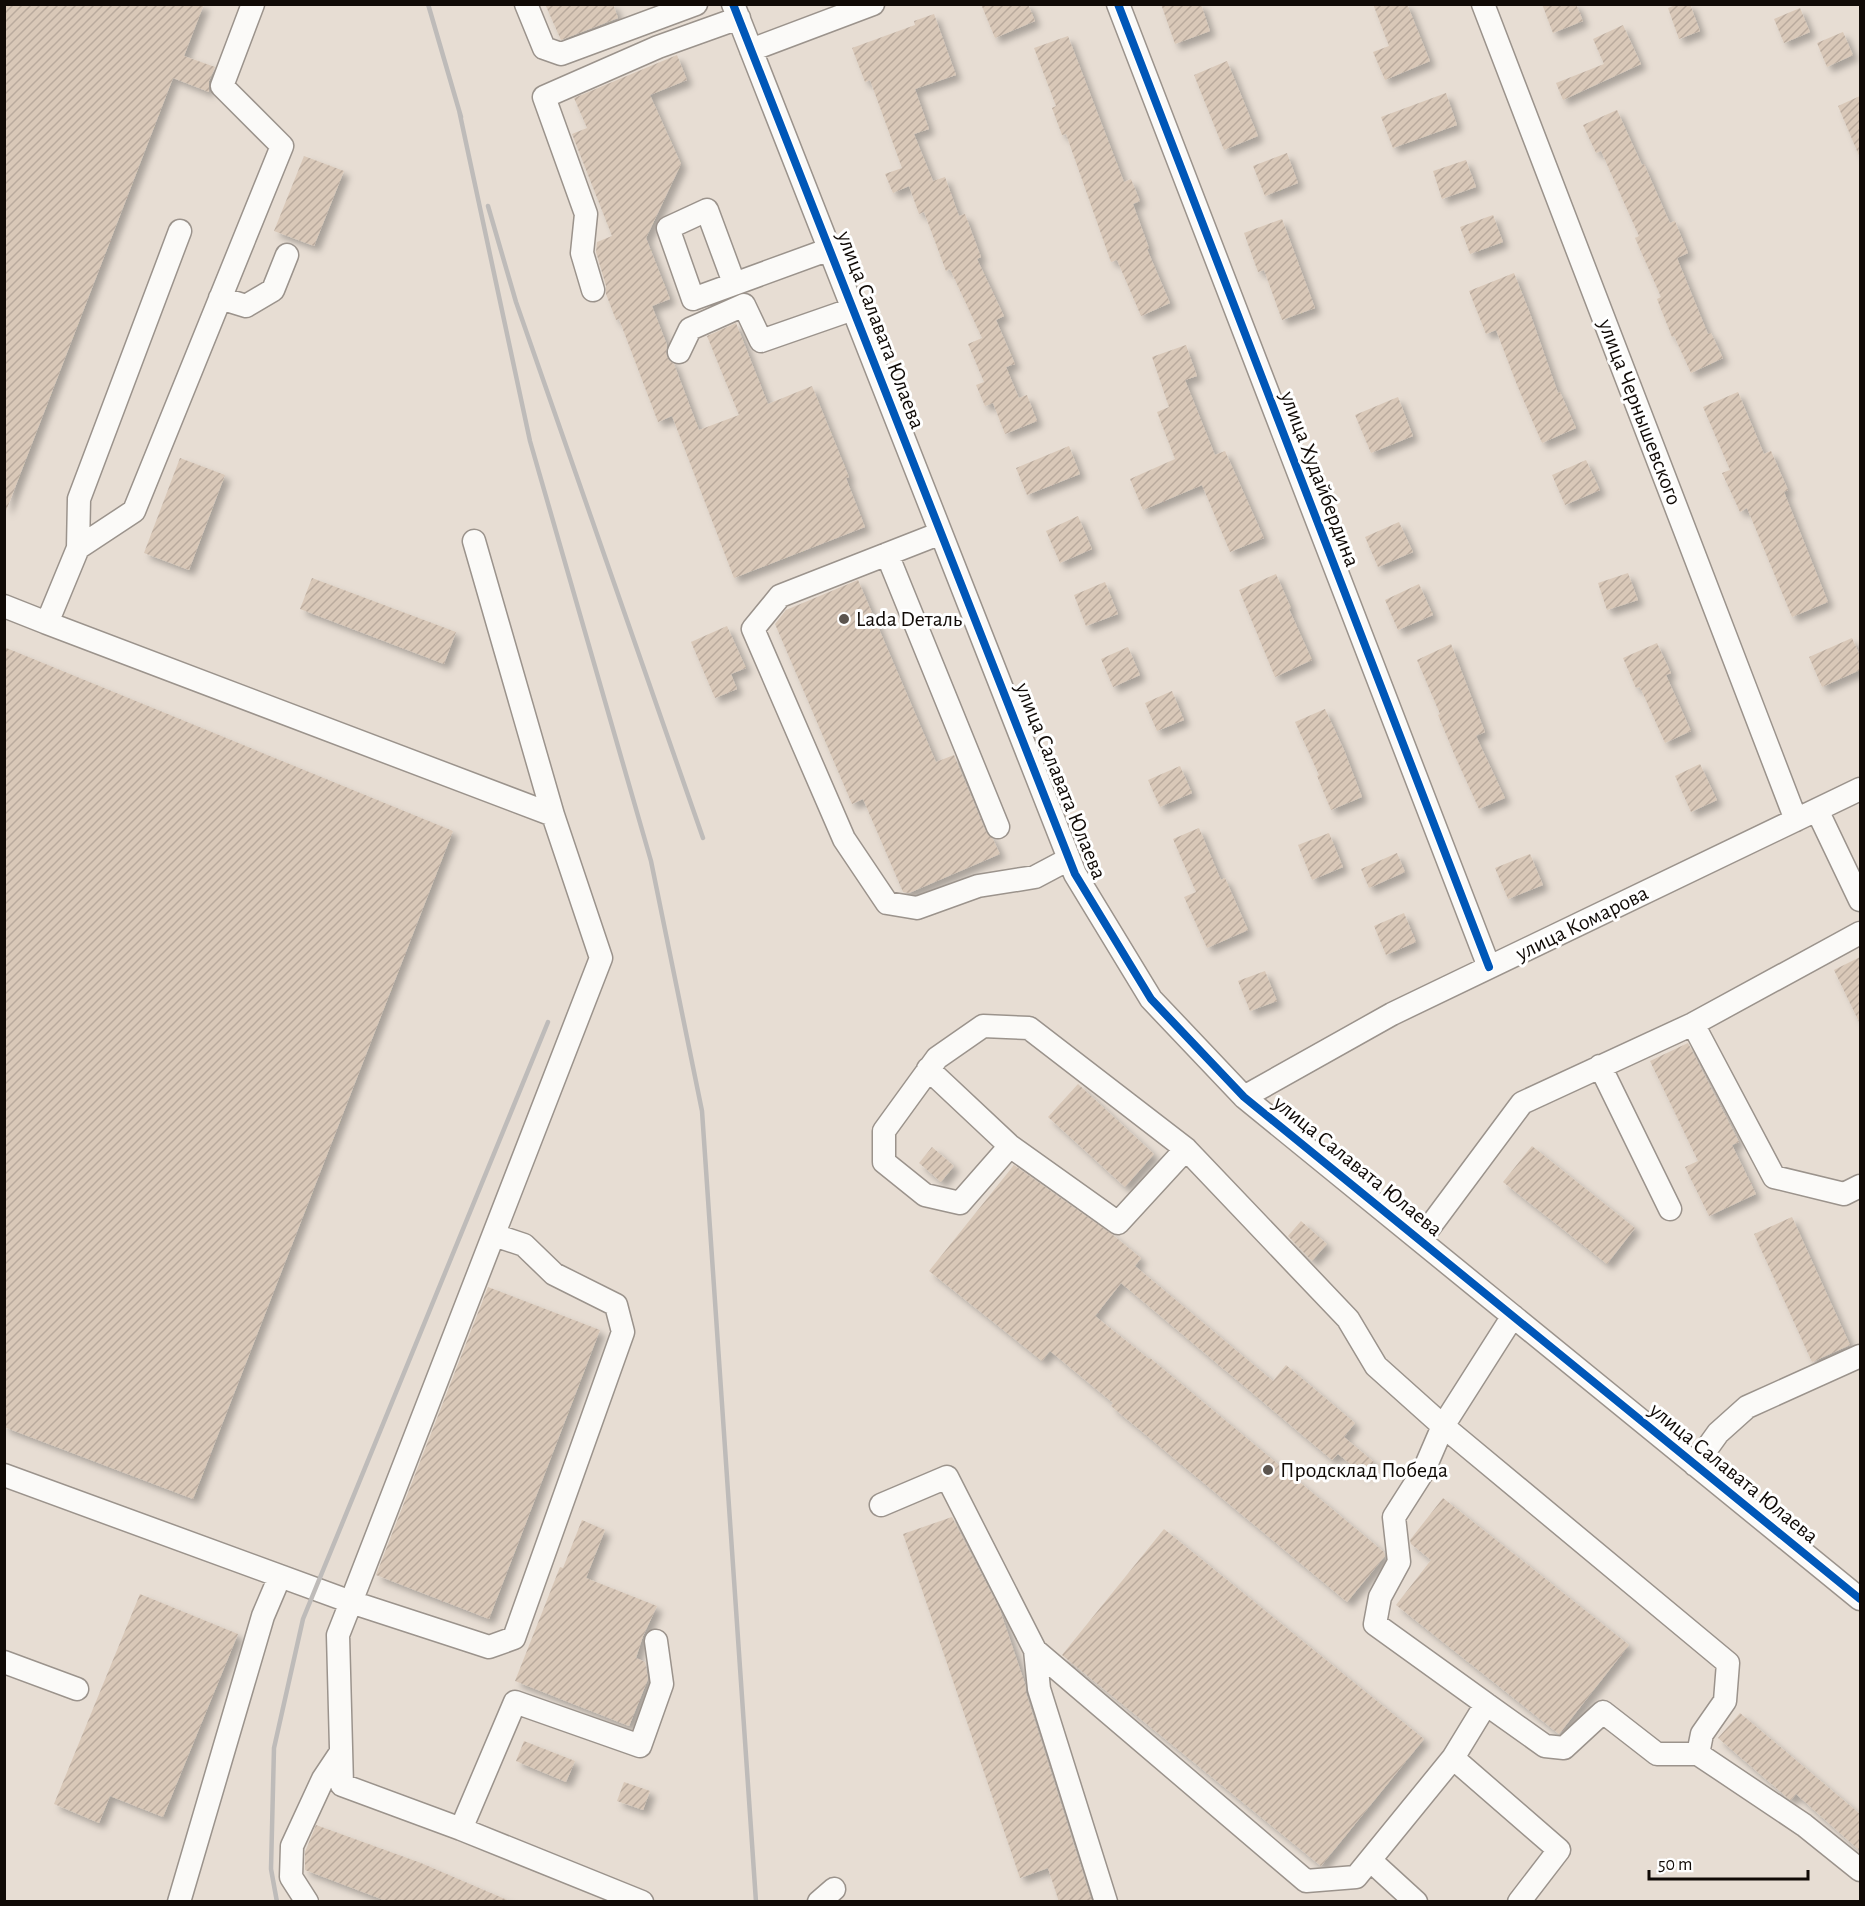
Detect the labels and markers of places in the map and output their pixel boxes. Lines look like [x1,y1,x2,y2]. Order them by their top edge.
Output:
place label: Lada Dеталь [856,608,963,630]
marker: Lada Dеталь [837,612,851,626]
place label: Продсклад Победа [1280,1459,1448,1481]
marker: Продсклад Победа [1261,1463,1275,1477]

